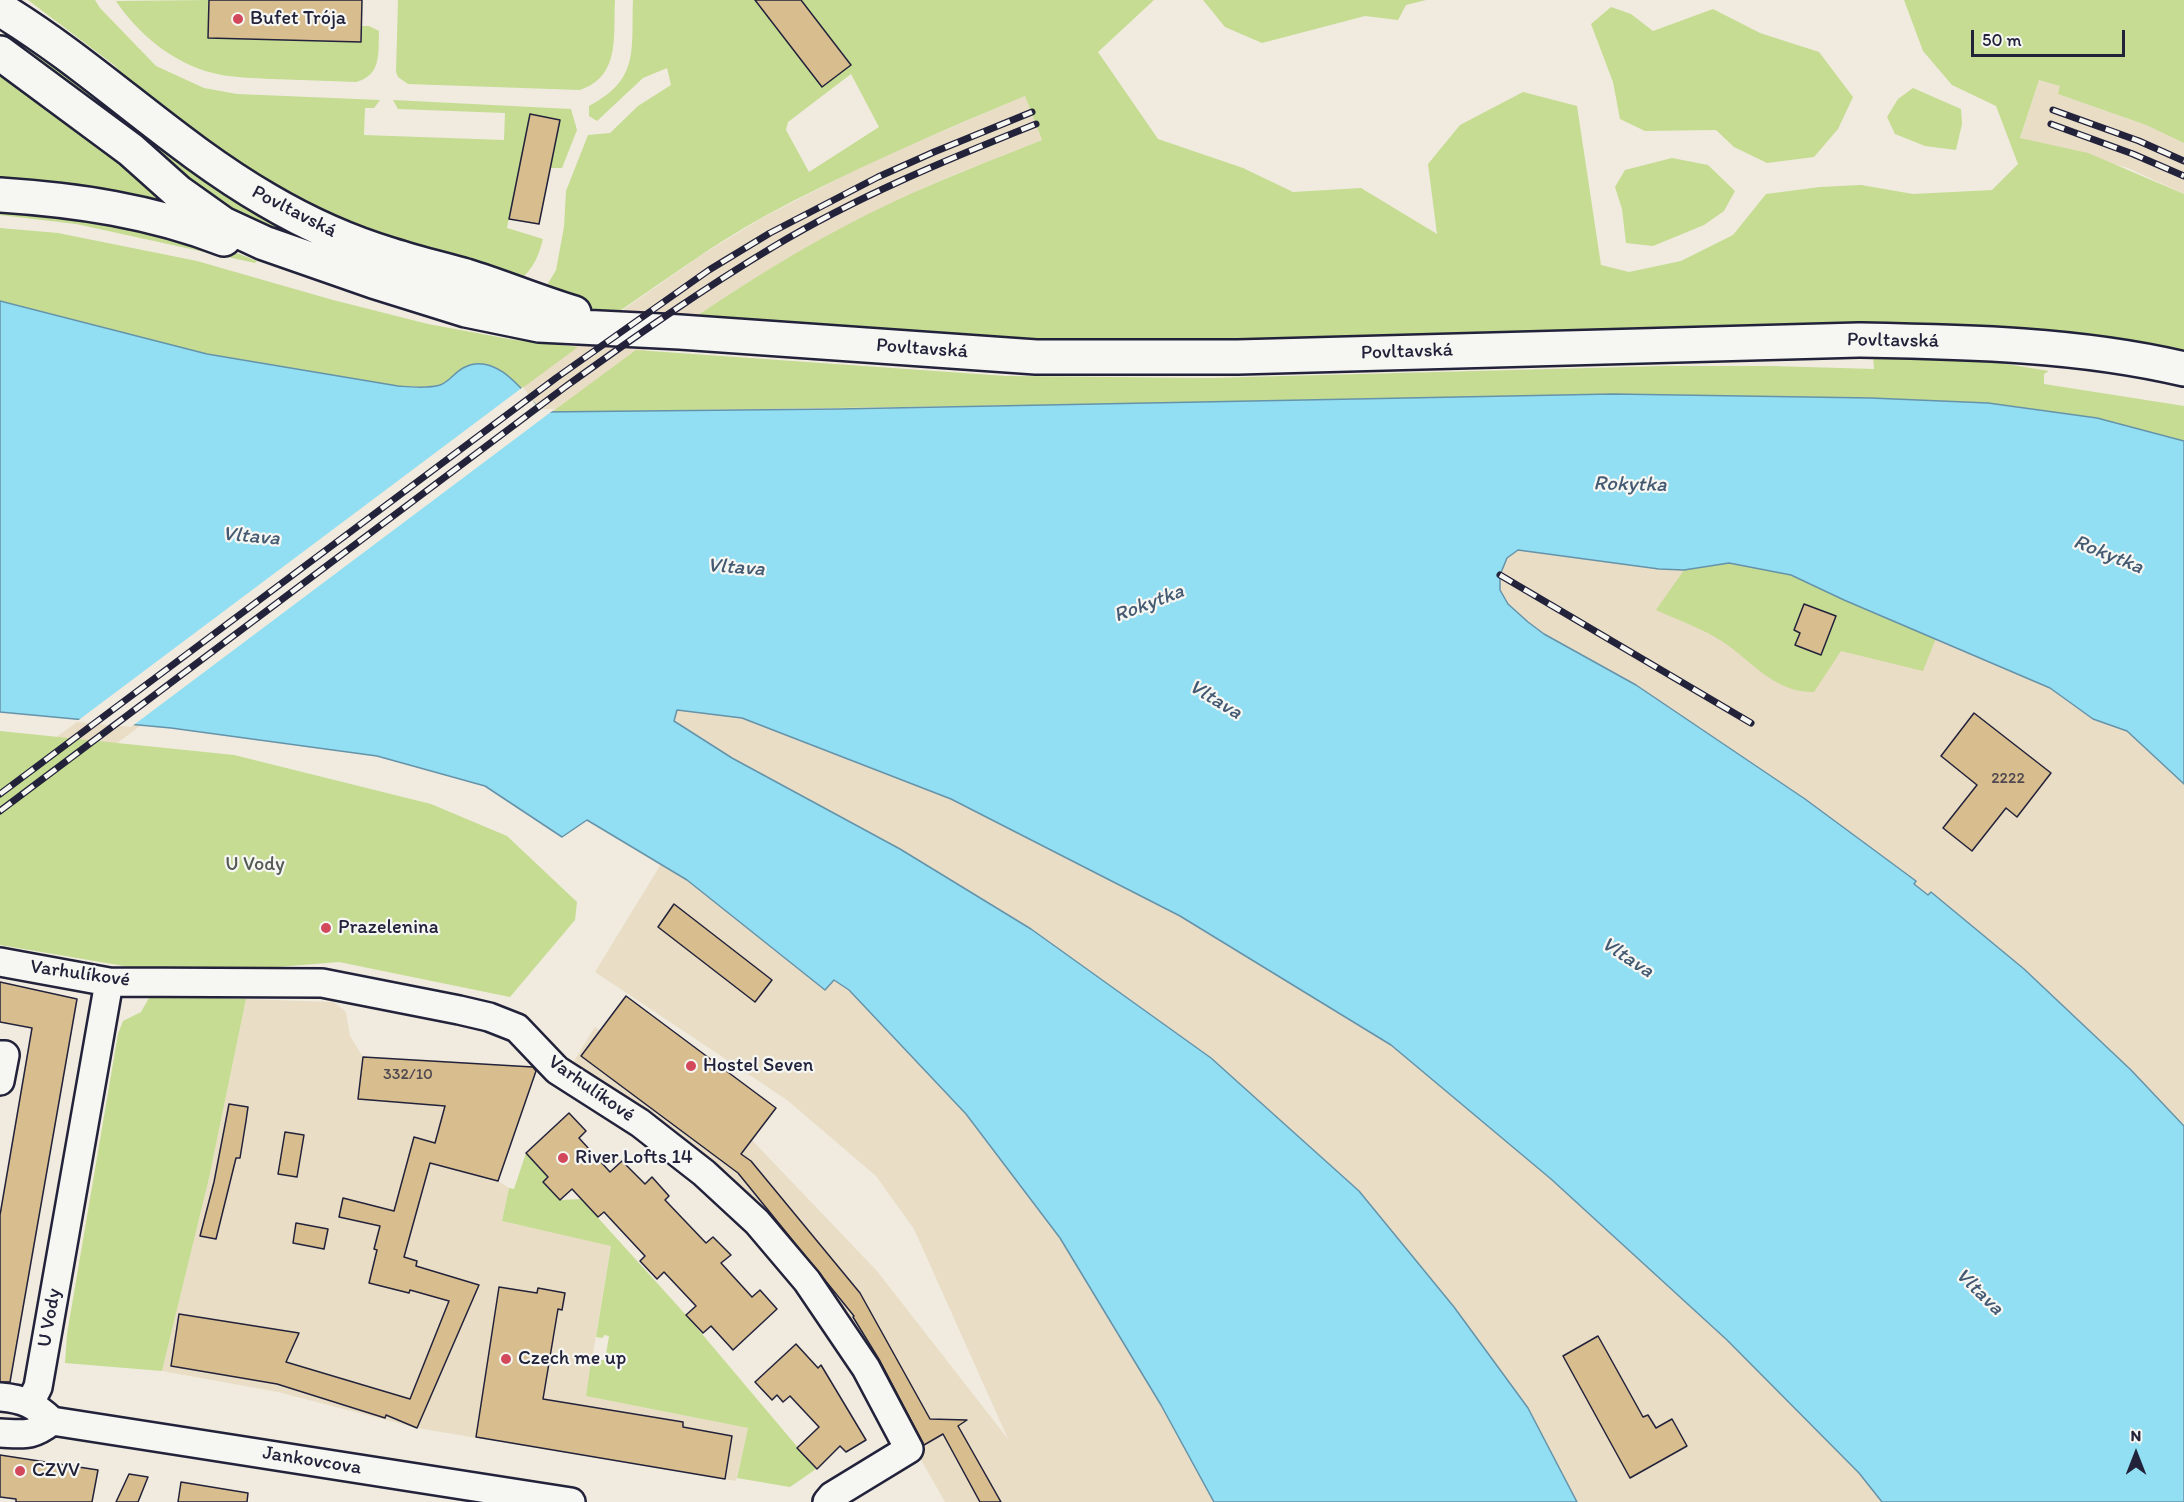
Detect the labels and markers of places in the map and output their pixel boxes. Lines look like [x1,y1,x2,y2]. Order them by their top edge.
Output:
place label: Bufet Trója [250,7,346,31]
marker: Bufet Trója [231,12,245,26]
place label: Prazelenina [338,916,439,940]
marker: Prazelenina [319,921,333,935]
place label: Hostel Seven [703,1054,813,1078]
marker: Hostel Seven [684,1059,698,1073]
place label: River Lofts 14 [575,1146,693,1170]
marker: River Lofts 14 [556,1151,570,1165]
place label: Czech me up [518,1347,626,1371]
marker: Czech me up [499,1352,513,1366]
place label: CZVV [32,1459,80,1483]
marker: CZVV [13,1464,27,1478]

